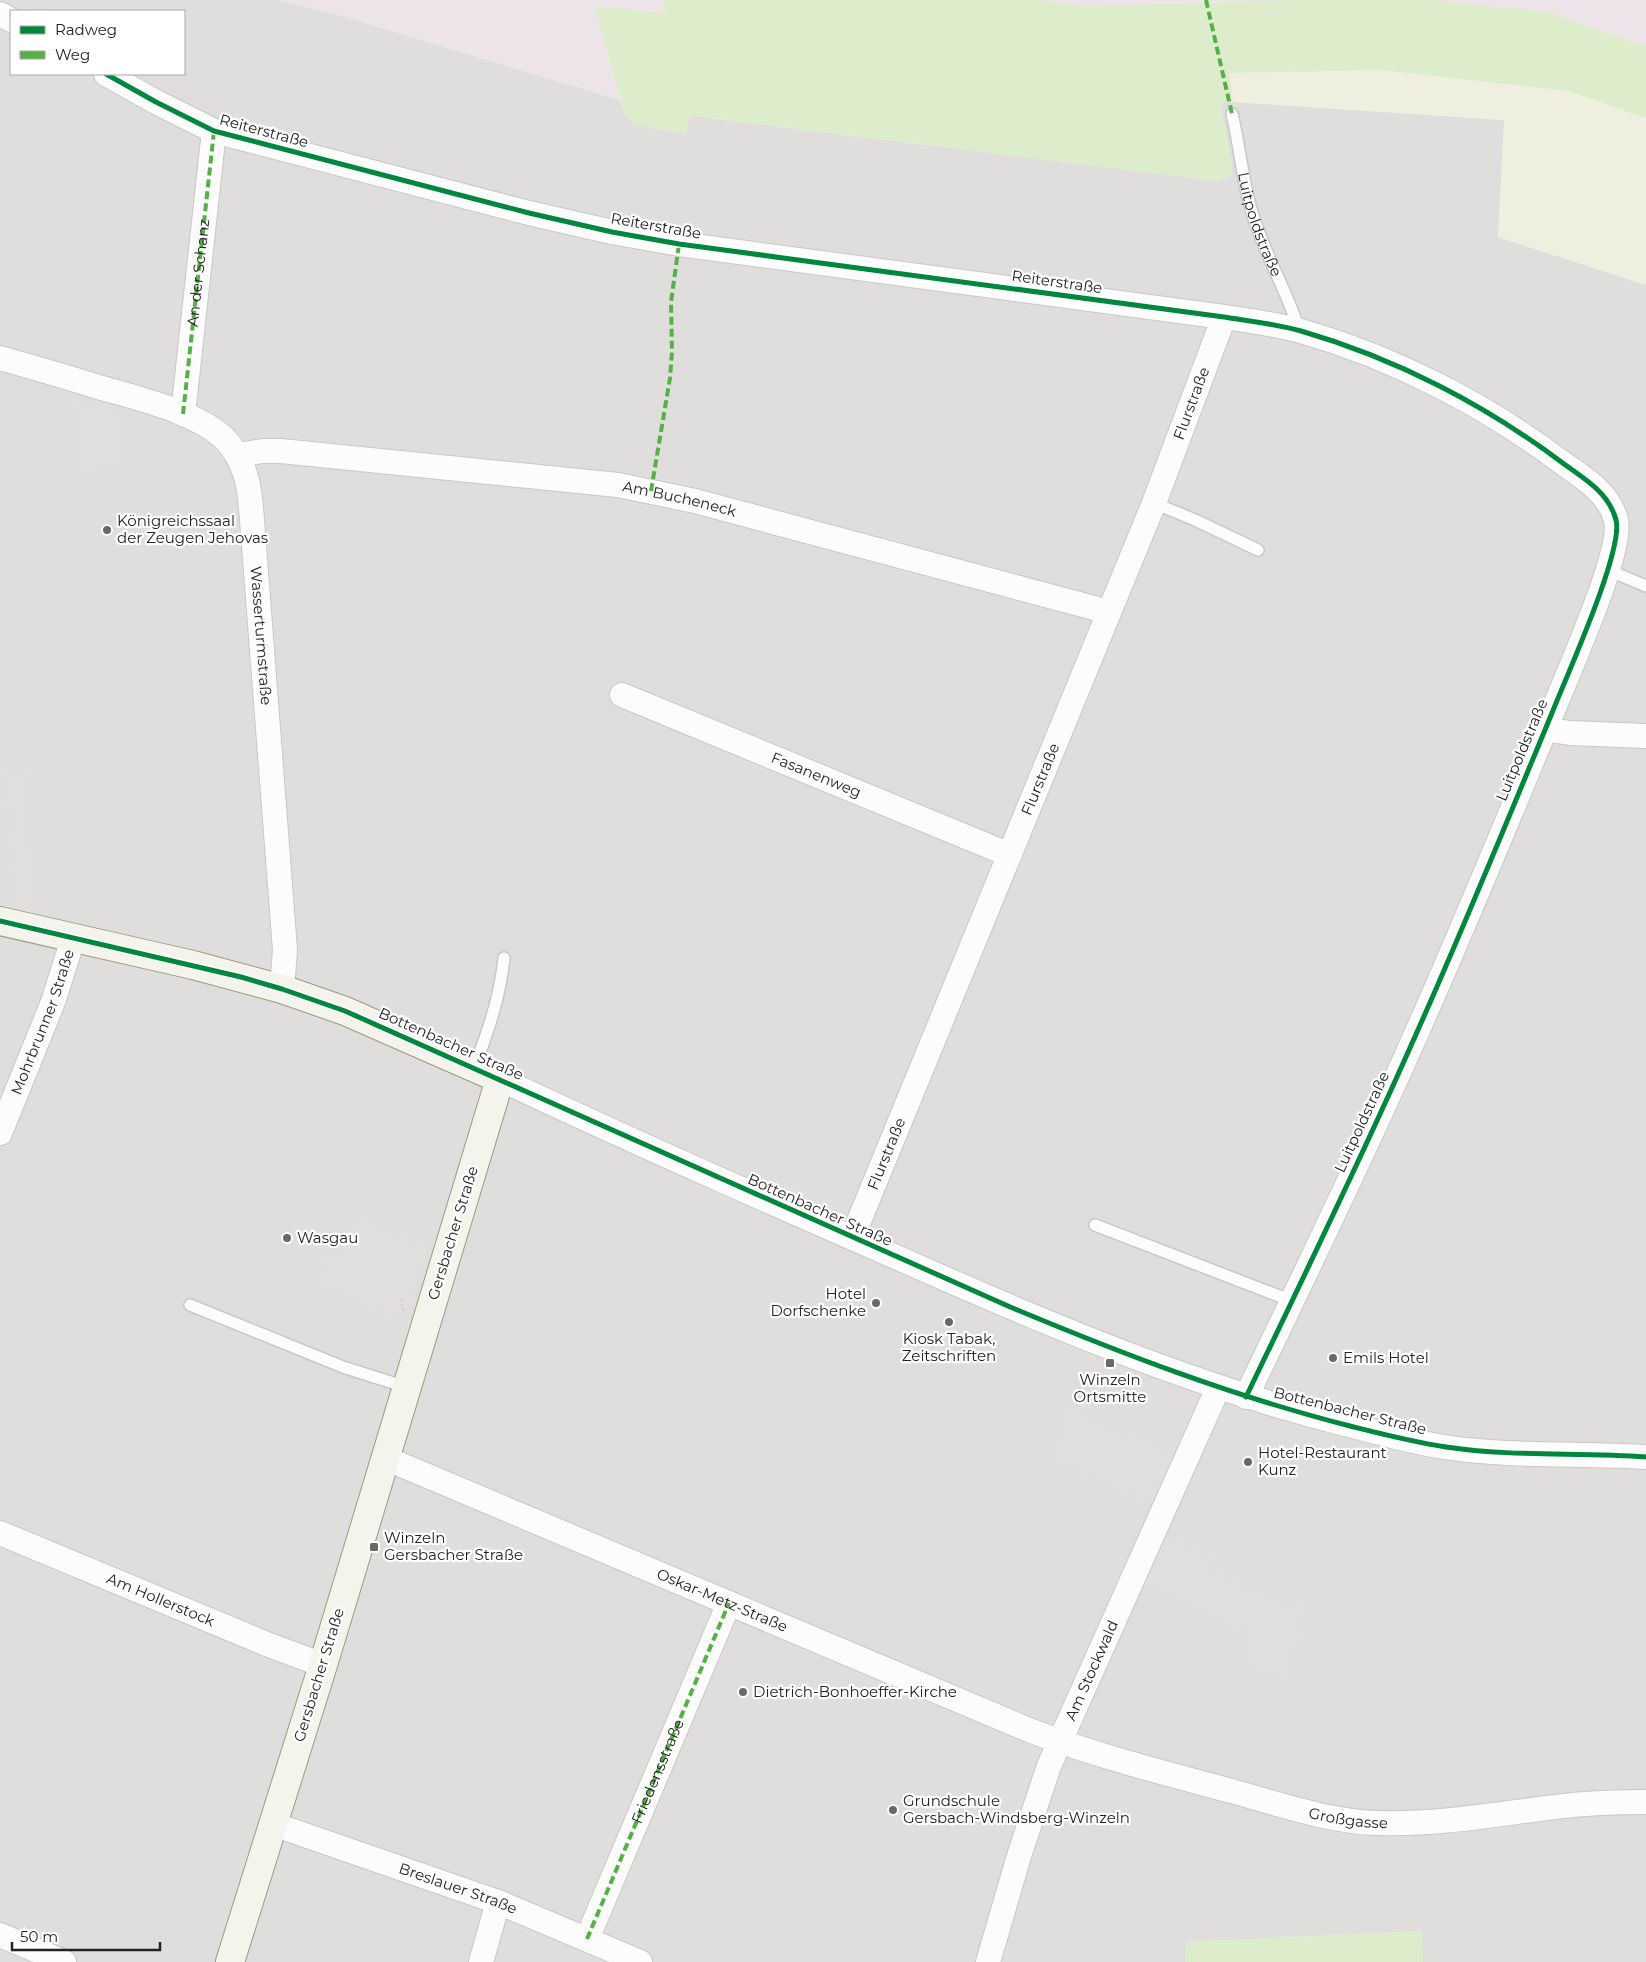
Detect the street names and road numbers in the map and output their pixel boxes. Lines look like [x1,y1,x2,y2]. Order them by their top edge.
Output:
street label: Reiterstraße [218,110,311,152]
street label: Luitpoldstraße [1234,170,1286,279]
street label: Reiterstraße [609,208,703,243]
street label: An der Schanz [183,218,213,328]
street label: Reiterstraße [1010,266,1104,297]
street label: Flurstraße [1169,364,1213,442]
street label: Am Bucheneck [621,476,739,521]
street label: Wasserturmstraße [247,565,276,706]
street label: Luitpoldstraße [1491,696,1552,804]
street label: Flurstraße [1017,740,1063,818]
street label: Fasanenweg [768,748,864,802]
street label: Mohrbrunner Straße [6,947,78,1097]
street label: Bottenbacher Straße [376,1003,527,1084]
street label: Luitpoldstraße [1330,1068,1393,1175]
street label: Flurstraße [863,1115,909,1193]
street label: Gersbacher Straße [423,1164,482,1302]
street label: Bottenbacher Straße [745,1169,896,1250]
street label: Bottenbacher Straße [1272,1382,1428,1439]
street label: Oskar-Metz-Straße [654,1564,791,1636]
street label: Am Hollerstock [104,1568,218,1630]
street label: Gersbacher Straße [289,1606,348,1744]
street label: Am Stockwald [1061,1617,1122,1723]
street label: Friedensstraße [627,1716,688,1826]
street label: Großgasse [1307,1803,1388,1832]
street label: Breslauer Straße [397,1858,520,1918]

